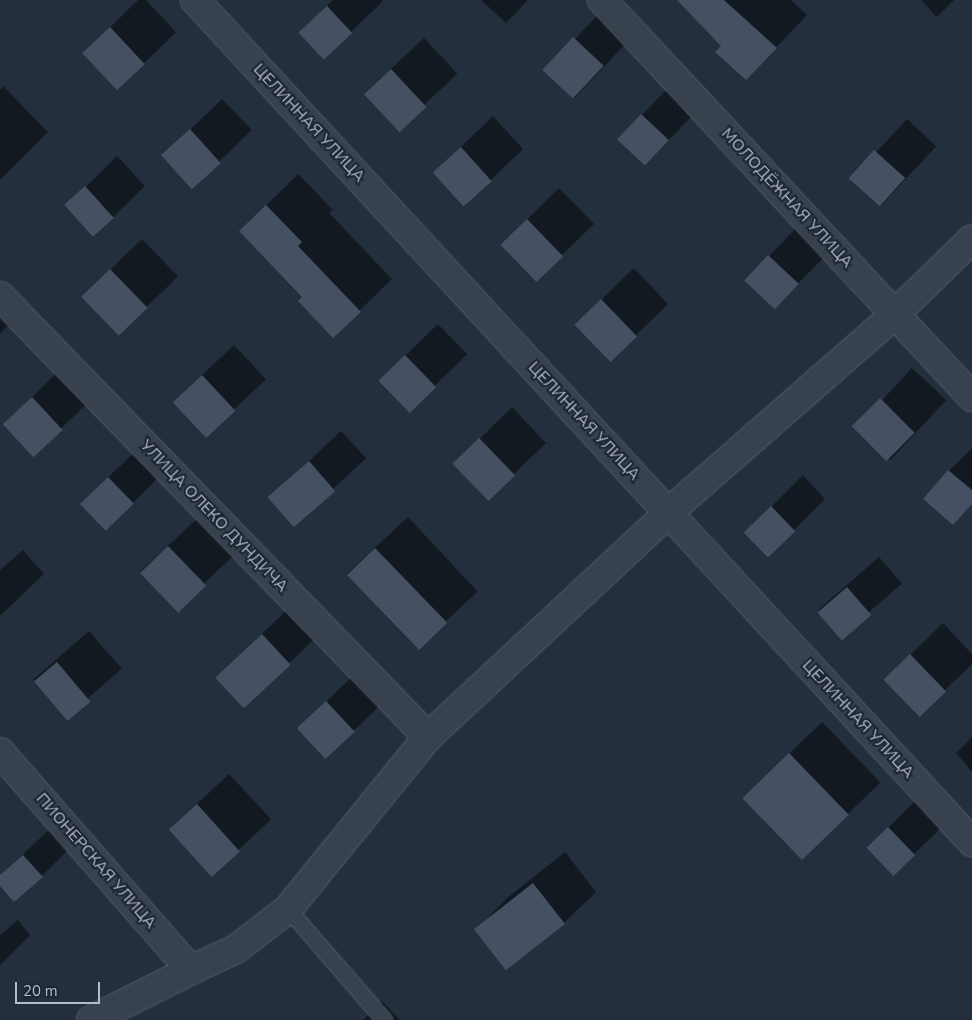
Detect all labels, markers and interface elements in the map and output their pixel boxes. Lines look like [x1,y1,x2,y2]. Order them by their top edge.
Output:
street label: ЦЕЛИННАЯ УЛИЦА [249,60,369,186]
street label: МОЛОДЁЖНАЯ УЛИЦА [717,124,857,272]
street label: ЦЕЛИННАЯ УЛИЦА [524,358,644,484]
street label: УЛИЦА ОЛЕКО ДУНДИЧА [136,436,292,596]
street label: ЦЕЛИННАЯ УЛИЦА [798,656,918,782]
street label: ПИОНЕРСКАЯ УЛИЦА [32,789,160,933]
scale bar [18,972,102,1004]
text: 20 m [23,981,58,1001]

